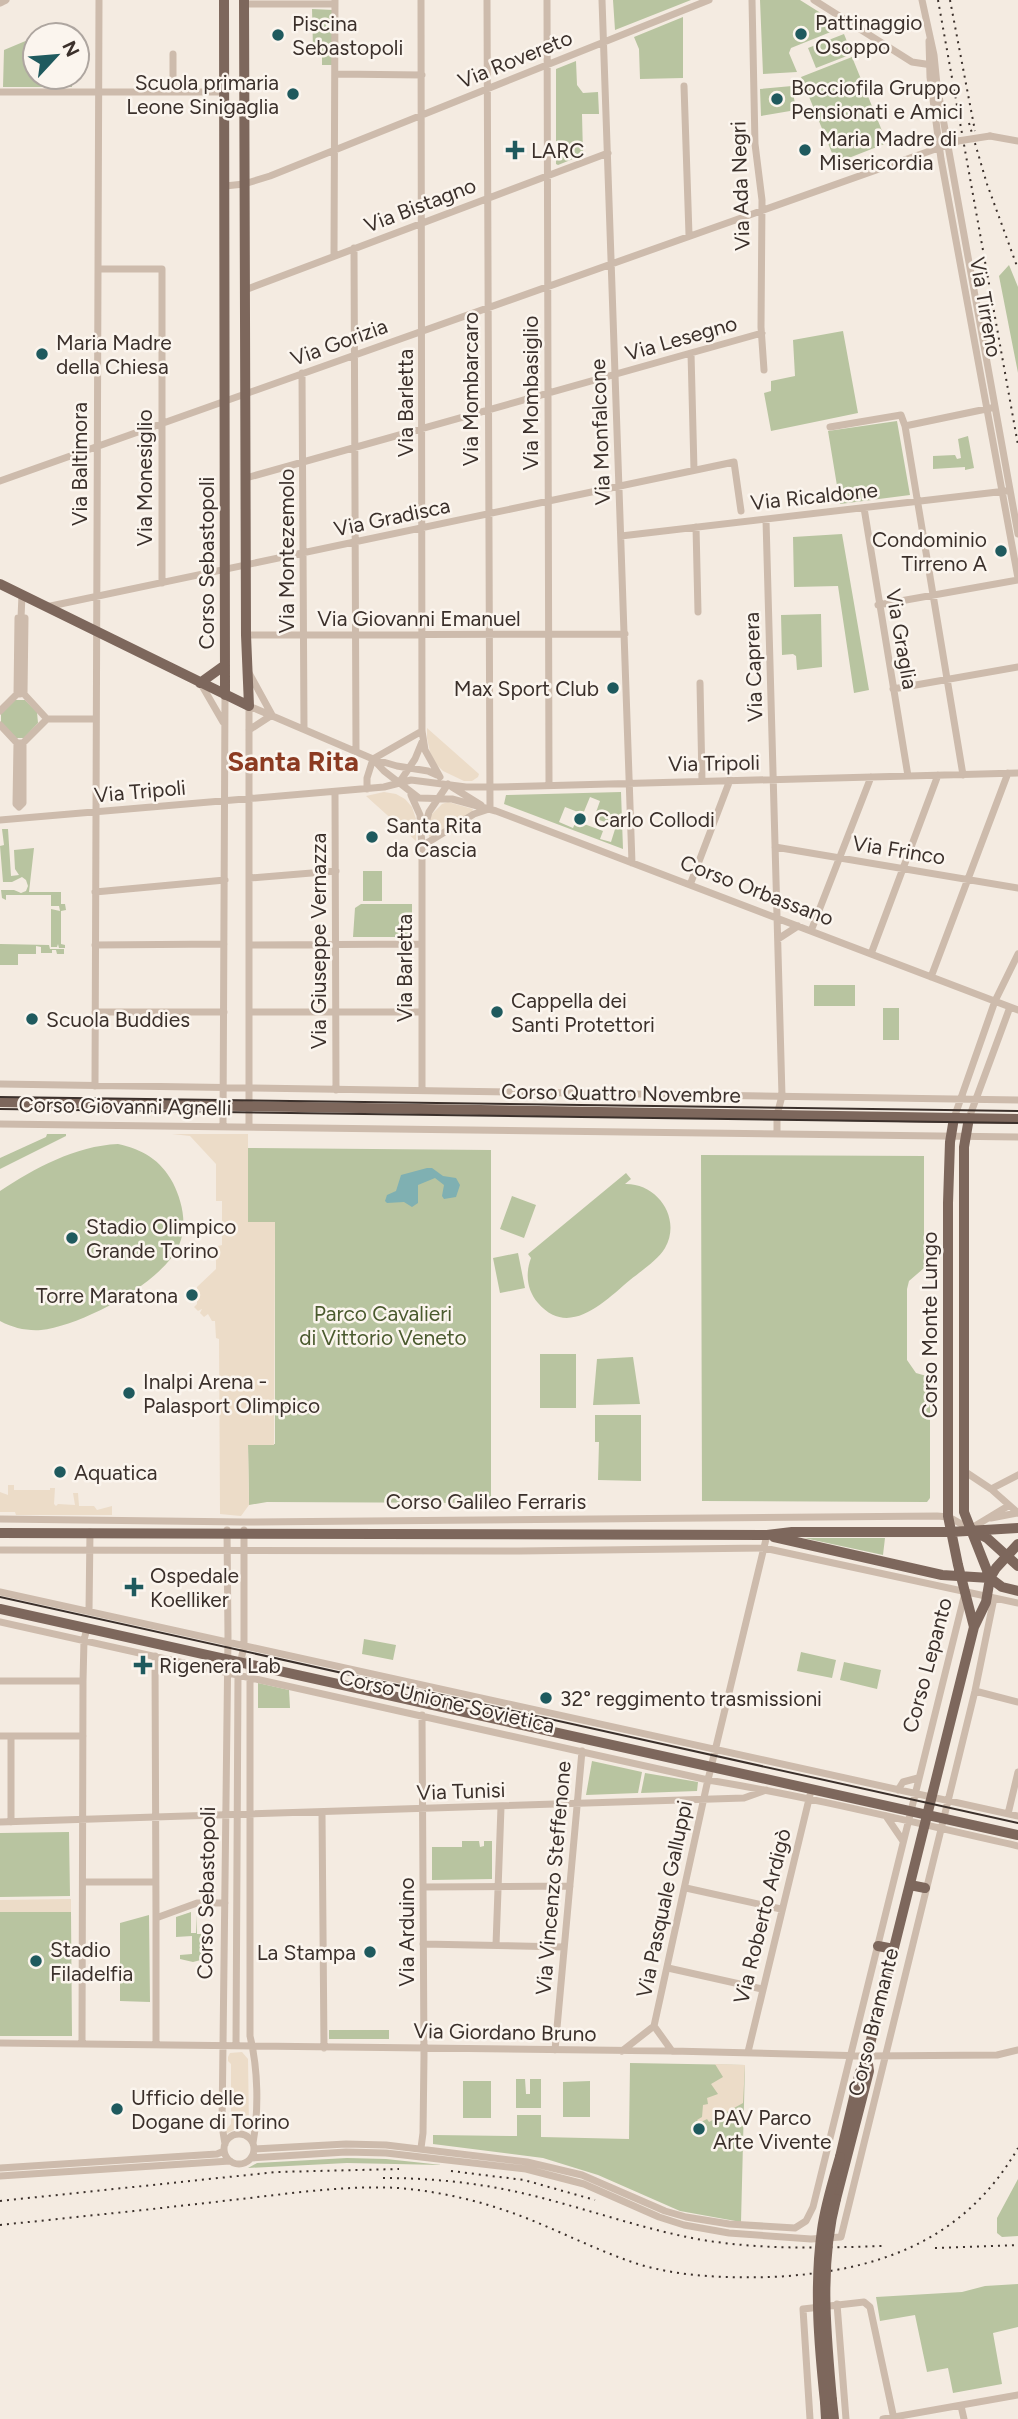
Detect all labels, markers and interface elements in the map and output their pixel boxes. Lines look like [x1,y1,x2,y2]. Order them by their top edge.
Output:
place label: Pattinaggio Osoppo [815,10,923,59]
place label: Piscina Sebastopoli [292,11,403,60]
north arrow [21,21,91,91]
street label: Via Rovereto [454,25,576,93]
marker: Pattinaggio Osoppo [793,26,809,42]
marker: Piscina Sebastopoli [270,27,286,43]
text: N [57,37,84,60]
place label: Scuola primaria Leone Sinigaglia [126,70,279,119]
place label: Bocciofila Gruppo Pensionati e Amici [791,75,963,124]
marker: Scuola primaria Leone Sinigaglia [285,86,301,102]
marker: Bocciofila Gruppo Pensionati e Amici [769,91,785,107]
street label: Via Ada Negri [725,121,755,251]
place label: Maria Madre di Misericordia [819,126,957,175]
place label: LARC [531,138,584,163]
marker: LARC [505,140,525,160]
marker: Maria Madre di Misericordia [797,142,813,158]
street label: Via Bistagno [361,172,479,238]
street label: Via Tirreno [965,255,1007,359]
street label: Via Lesegno [622,310,740,366]
street label: Via Mombarcaro [458,312,483,466]
street label: Via Gorizia [287,313,391,371]
street label: Via Mombasiglio [518,316,543,470]
place label: Maria Madre della Chiesa [56,330,172,379]
marker: Maria Madre della Chiesa [34,346,50,362]
street label: Via Barletta [393,349,418,457]
street label: Via Monfalcone [585,358,615,506]
street label: Via Baltimora [67,402,92,526]
street label: Via Monesiglio [132,409,157,547]
street label: Via Montezemolo [274,469,299,633]
street label: Corso Sebastopoli [194,477,219,649]
street label: Via Ricaldone [749,477,879,515]
street label: Via Gradisca [332,492,452,542]
place label: Condominio Tirreno A [872,527,987,576]
marker: Condominio Tirreno A [993,543,1009,559]
street label: Via Graglia [881,587,923,691]
street label: Via Giovanni Emanuel [317,606,521,631]
street label: Via Caprera [739,612,767,722]
place label: Max Sport Club [454,676,599,701]
marker: Max Sport Club [605,680,621,696]
district label: Santa Rita [227,744,359,778]
street label: Via Tripoli [668,750,760,776]
street label: Via Tripoli [93,775,187,807]
place label: Carlo Collodi [594,807,715,832]
marker: Carlo Collodi [572,811,588,827]
place label: Santa Rita da Cascia [386,813,482,862]
marker: Santa Rita da Cascia [364,829,380,845]
street label: Via Frinco [851,830,947,870]
street label: Via Giuseppe Vernazza [306,833,331,1049]
street label: Corso Orbassano [677,849,837,931]
street label: Via Barletta [392,914,417,1022]
place label: Cappella dei Santi Protettori [511,988,655,1037]
marker: Cappella dei Santi Protettori [489,1004,505,1020]
place label: Scuola Buddies [46,1007,190,1032]
marker: Scuola Buddies [24,1011,40,1027]
street label: Corso Quattro Novembre [501,1078,741,1108]
street label: Corso Giovanni Agnelli [18,1092,232,1120]
place label: Stadio Olimpico Grande Torino [86,1214,237,1263]
marker: Stadio Olimpico Grande Torino [64,1230,80,1246]
street label: Corso Monte Lungo [917,1232,942,1418]
place label: Torre Maratona [36,1283,178,1308]
marker: Torre Maratona [184,1287,200,1303]
park label: Parco Cavalieri di Vittorio Veneto [299,1301,467,1350]
place label: Inalpi Arena - Palasport Olimpico [143,1369,320,1418]
marker: Inalpi Arena - Palasport Olimpico [121,1385,137,1401]
place label: Aquatica [74,1460,158,1485]
marker: Aquatica [52,1464,68,1480]
street label: Corso Galileo Ferraris [386,1489,586,1514]
place label: Ospedale Koelliker [150,1563,239,1612]
marker: Ospedale Koelliker [124,1577,144,1597]
street label: Corso Lepanto [897,1595,957,1735]
place label: Rigenera Lab [159,1653,281,1678]
marker: Rigenera Lab [133,1655,153,1675]
street label: Corso Unione Sovietica [337,1664,557,1738]
place label: 32° reggimento trasmissioni [560,1686,822,1711]
marker: 32° reggimento trasmissioni [538,1690,554,1706]
street label: Via Vincenzo Steffenone [530,1760,576,1996]
street label: Via Tunisi [416,1777,506,1805]
street label: Via Pasquale Galluppi [631,1798,697,2000]
street label: Corso Sebastopoli [192,1806,220,1980]
street label: Via Roberto Ardigò [728,1826,796,2006]
street label: Via Arduino [394,1877,419,1987]
place label: Stadio Filadelfia [50,1937,133,1986]
place label: La Stampa [257,1940,356,1965]
marker: La Stampa [362,1944,378,1960]
street label: Corso Bramante [843,1945,903,2099]
marker: Stadio Filadelfia [28,1953,44,1969]
street label: Via Giordano Bruno [413,2018,597,2046]
place label: Ufficio delle Dogane di Torino [131,2085,290,2134]
marker: Ufficio delle Dogane di Torino [109,2101,125,2117]
place label: PAV Parco Arte Vivente [713,2105,832,2154]
marker: PAV Parco Arte Vivente [691,2121,707,2137]

